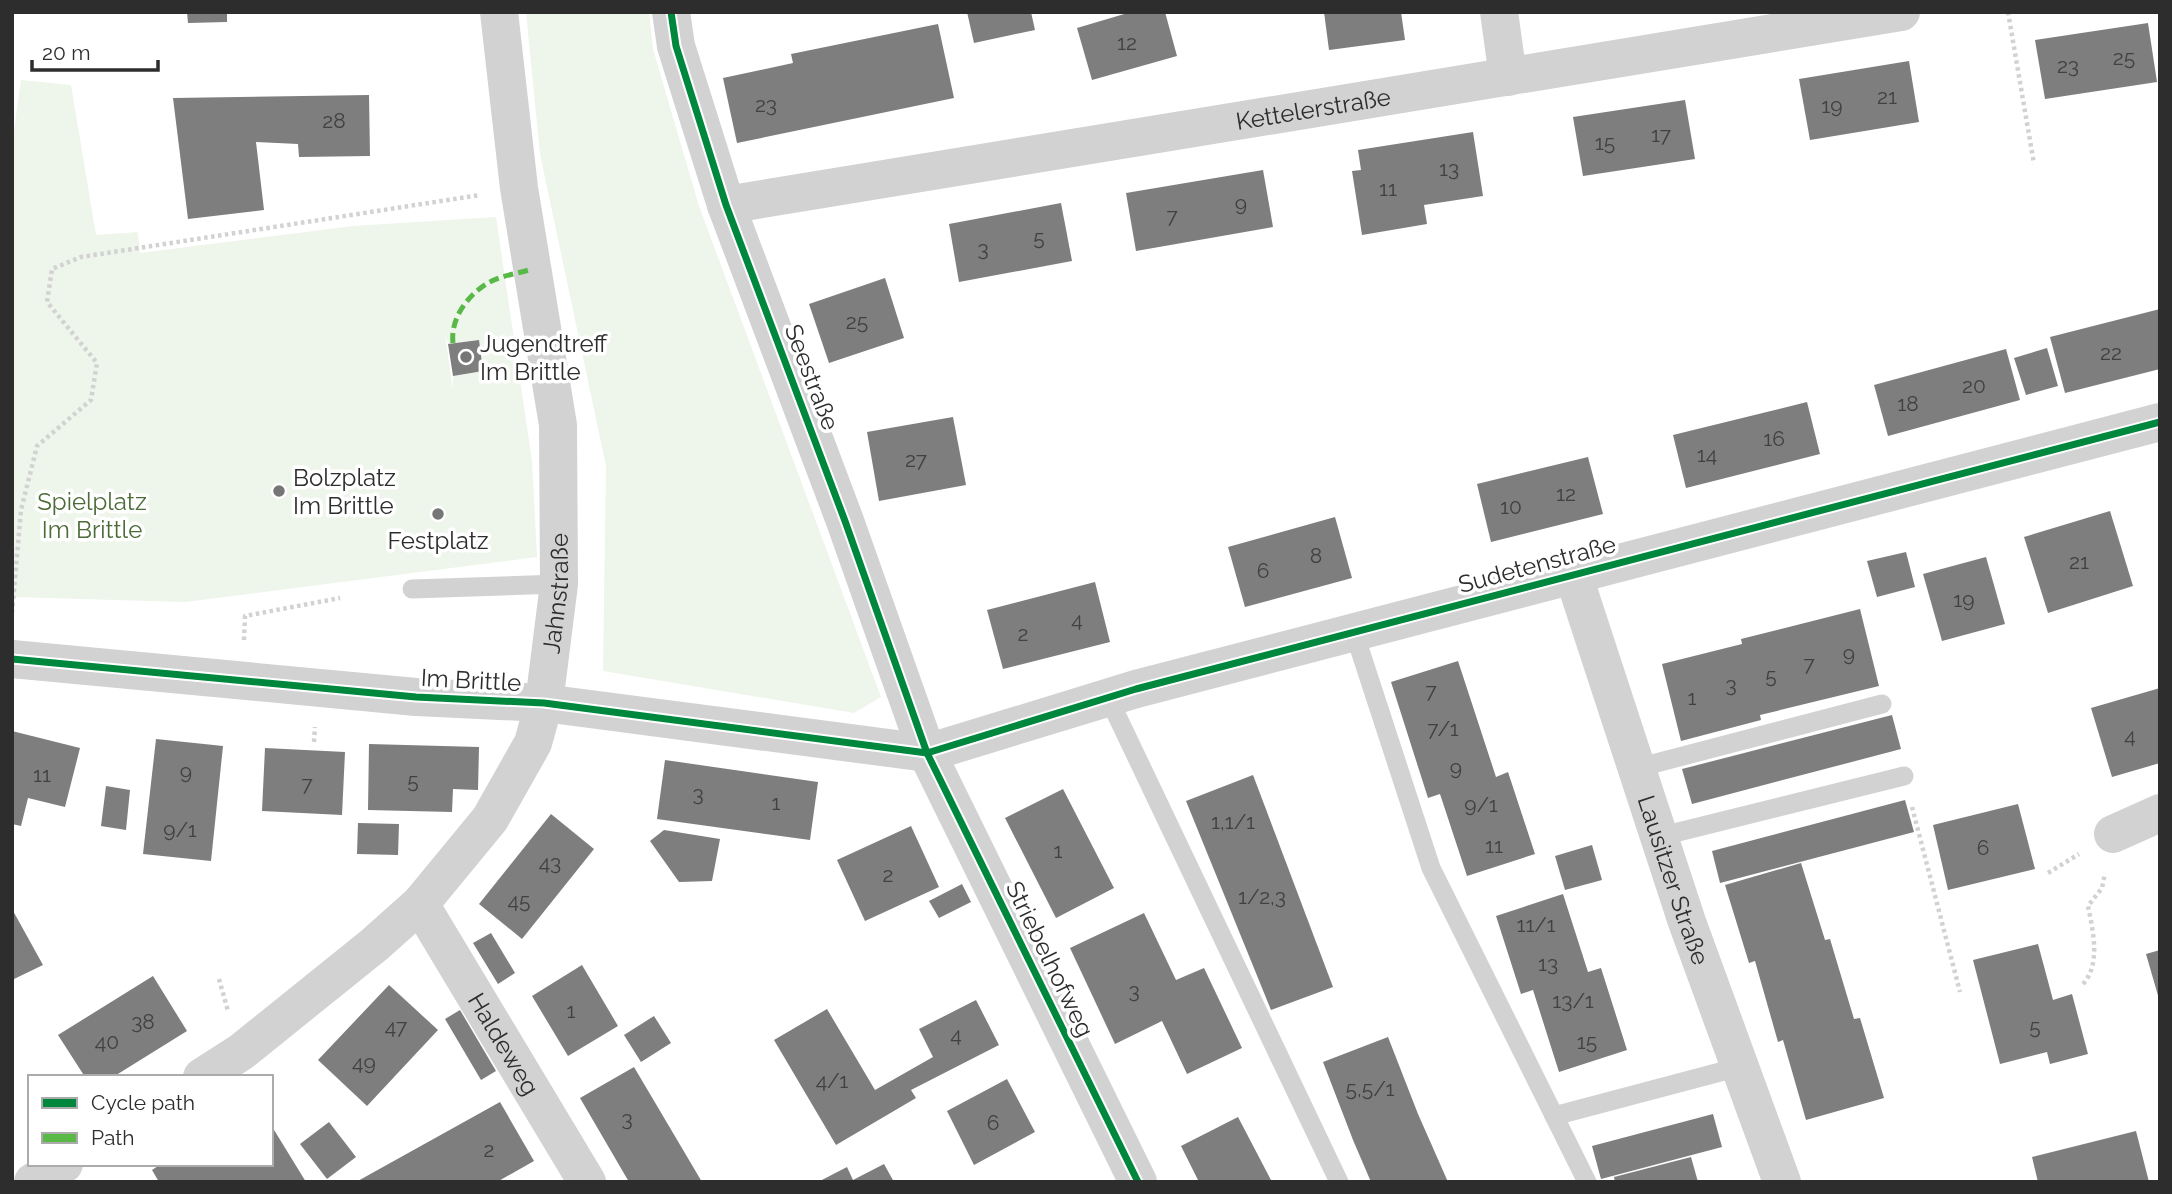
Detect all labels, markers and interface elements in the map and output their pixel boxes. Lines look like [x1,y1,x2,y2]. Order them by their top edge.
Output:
scale bar [32,28,158,72]
house number: 12 [1117,30,1137,55]
text: 20 m [42,40,90,65]
house number: 25 [2113,45,2135,70]
house number: 23 [2057,53,2079,78]
street label: Kettelerstraße [1234,82,1393,136]
house number: 21 [1877,84,1897,109]
house number: 23 [755,92,777,117]
house number: 19 [1821,93,1843,118]
house number: 28 [322,108,346,133]
house number: 17 [1651,122,1672,147]
house number: 15 [1595,130,1615,155]
house number: 13 [1439,156,1459,181]
house number: 11 [1379,176,1397,201]
house number: 9 [1235,191,1247,216]
house number: 7 [1166,203,1178,228]
house number: 5 [1033,225,1045,250]
house number: 3 [977,236,989,261]
house number: 25 [846,309,868,334]
street label: Seestraße [779,320,845,434]
place label: Jugendtreff Im Brittle [480,329,609,386]
house number: 22 [2100,340,2122,365]
marker: Jugendtreff Im Brittle [458,349,474,365]
house number: 20 [1962,373,1986,398]
house number: 18 [1897,391,1919,416]
house number: 16 [1763,426,1785,451]
house number: 14 [1697,442,1717,467]
house number: 27 [905,447,928,472]
place label: Bolzplatz Im Brittle [293,463,396,520]
house number: 12 [1556,481,1576,506]
marker: Bolzplatz Im Brittle [271,483,287,499]
park label: Spielplatz Im Brittle [37,487,147,544]
house number: 10 [1500,494,1522,519]
marker: Festplatz [430,506,446,522]
place label: Festplatz [387,526,489,555]
street label: Sudetenstraße [1455,529,1619,599]
street label: Jahnstraße [536,533,574,655]
house number: 8 [1310,543,1322,568]
house number: 21 [2069,549,2089,574]
house number: 6 [1257,558,1269,583]
house number: 19 [1953,587,1975,612]
house number: 4 [1071,607,1083,632]
house number: 2 [1018,621,1028,646]
house number: 9 [1843,641,1855,666]
house number: 7 [1803,651,1815,676]
street label: Im Brittle [420,663,522,697]
house number: 5 [1765,663,1777,688]
house number: 3 [1725,672,1737,697]
house number: 7 [1425,678,1437,703]
house number: 1 [1688,685,1697,710]
house number: 7/1 [1427,716,1459,741]
house number: 4 [2124,723,2136,748]
house number: 9 [1450,755,1462,780]
house number: 9 [180,759,192,784]
house number: 11 [33,762,51,787]
house number: 5 [407,768,419,793]
house number: 7 [301,771,313,796]
house number: 3 [692,781,704,806]
house number: 1 [772,790,781,815]
street label: Lausitzer Straße [1632,791,1716,969]
house number: 9/1 [1464,792,1498,817]
house number: 1,1/1 [1211,809,1255,834]
house number: 9/1 [163,817,197,842]
house number: 11 [1485,833,1503,858]
house number: 6 [1977,835,1989,860]
house number: 1 [1054,838,1063,863]
house number: 43 [539,850,561,875]
house number: 2 [883,862,893,887]
street label: Striebelhofweg [1000,876,1100,1042]
house number: 1/2,3 [1238,884,1286,909]
house number: 45 [508,888,530,913]
house number: 11/1 [1516,912,1556,937]
house number: 13 [1538,951,1558,976]
house number: 3 [1128,978,1140,1003]
street label: Haldeweg [462,987,546,1100]
house number: 13/1 [1552,988,1594,1013]
house number: 1 [567,998,576,1023]
house number: 38 [131,1009,155,1034]
house number: 47 [385,1014,408,1039]
house number: 5 [2029,1014,2041,1039]
house number: 4 [950,1022,962,1047]
house number: 40 [95,1029,119,1054]
house number: 15 [1577,1029,1597,1054]
house number: 49 [352,1050,376,1075]
house number: 4/1 [816,1068,848,1093]
legend [28,1075,273,1166]
house number: 5,5/1 [1346,1076,1394,1101]
text: Cycle path [91,1090,195,1115]
house number: 3 [621,1106,633,1131]
house number: 6 [987,1110,999,1135]
text: Path [91,1125,135,1150]
house number: 2 [484,1137,494,1162]

